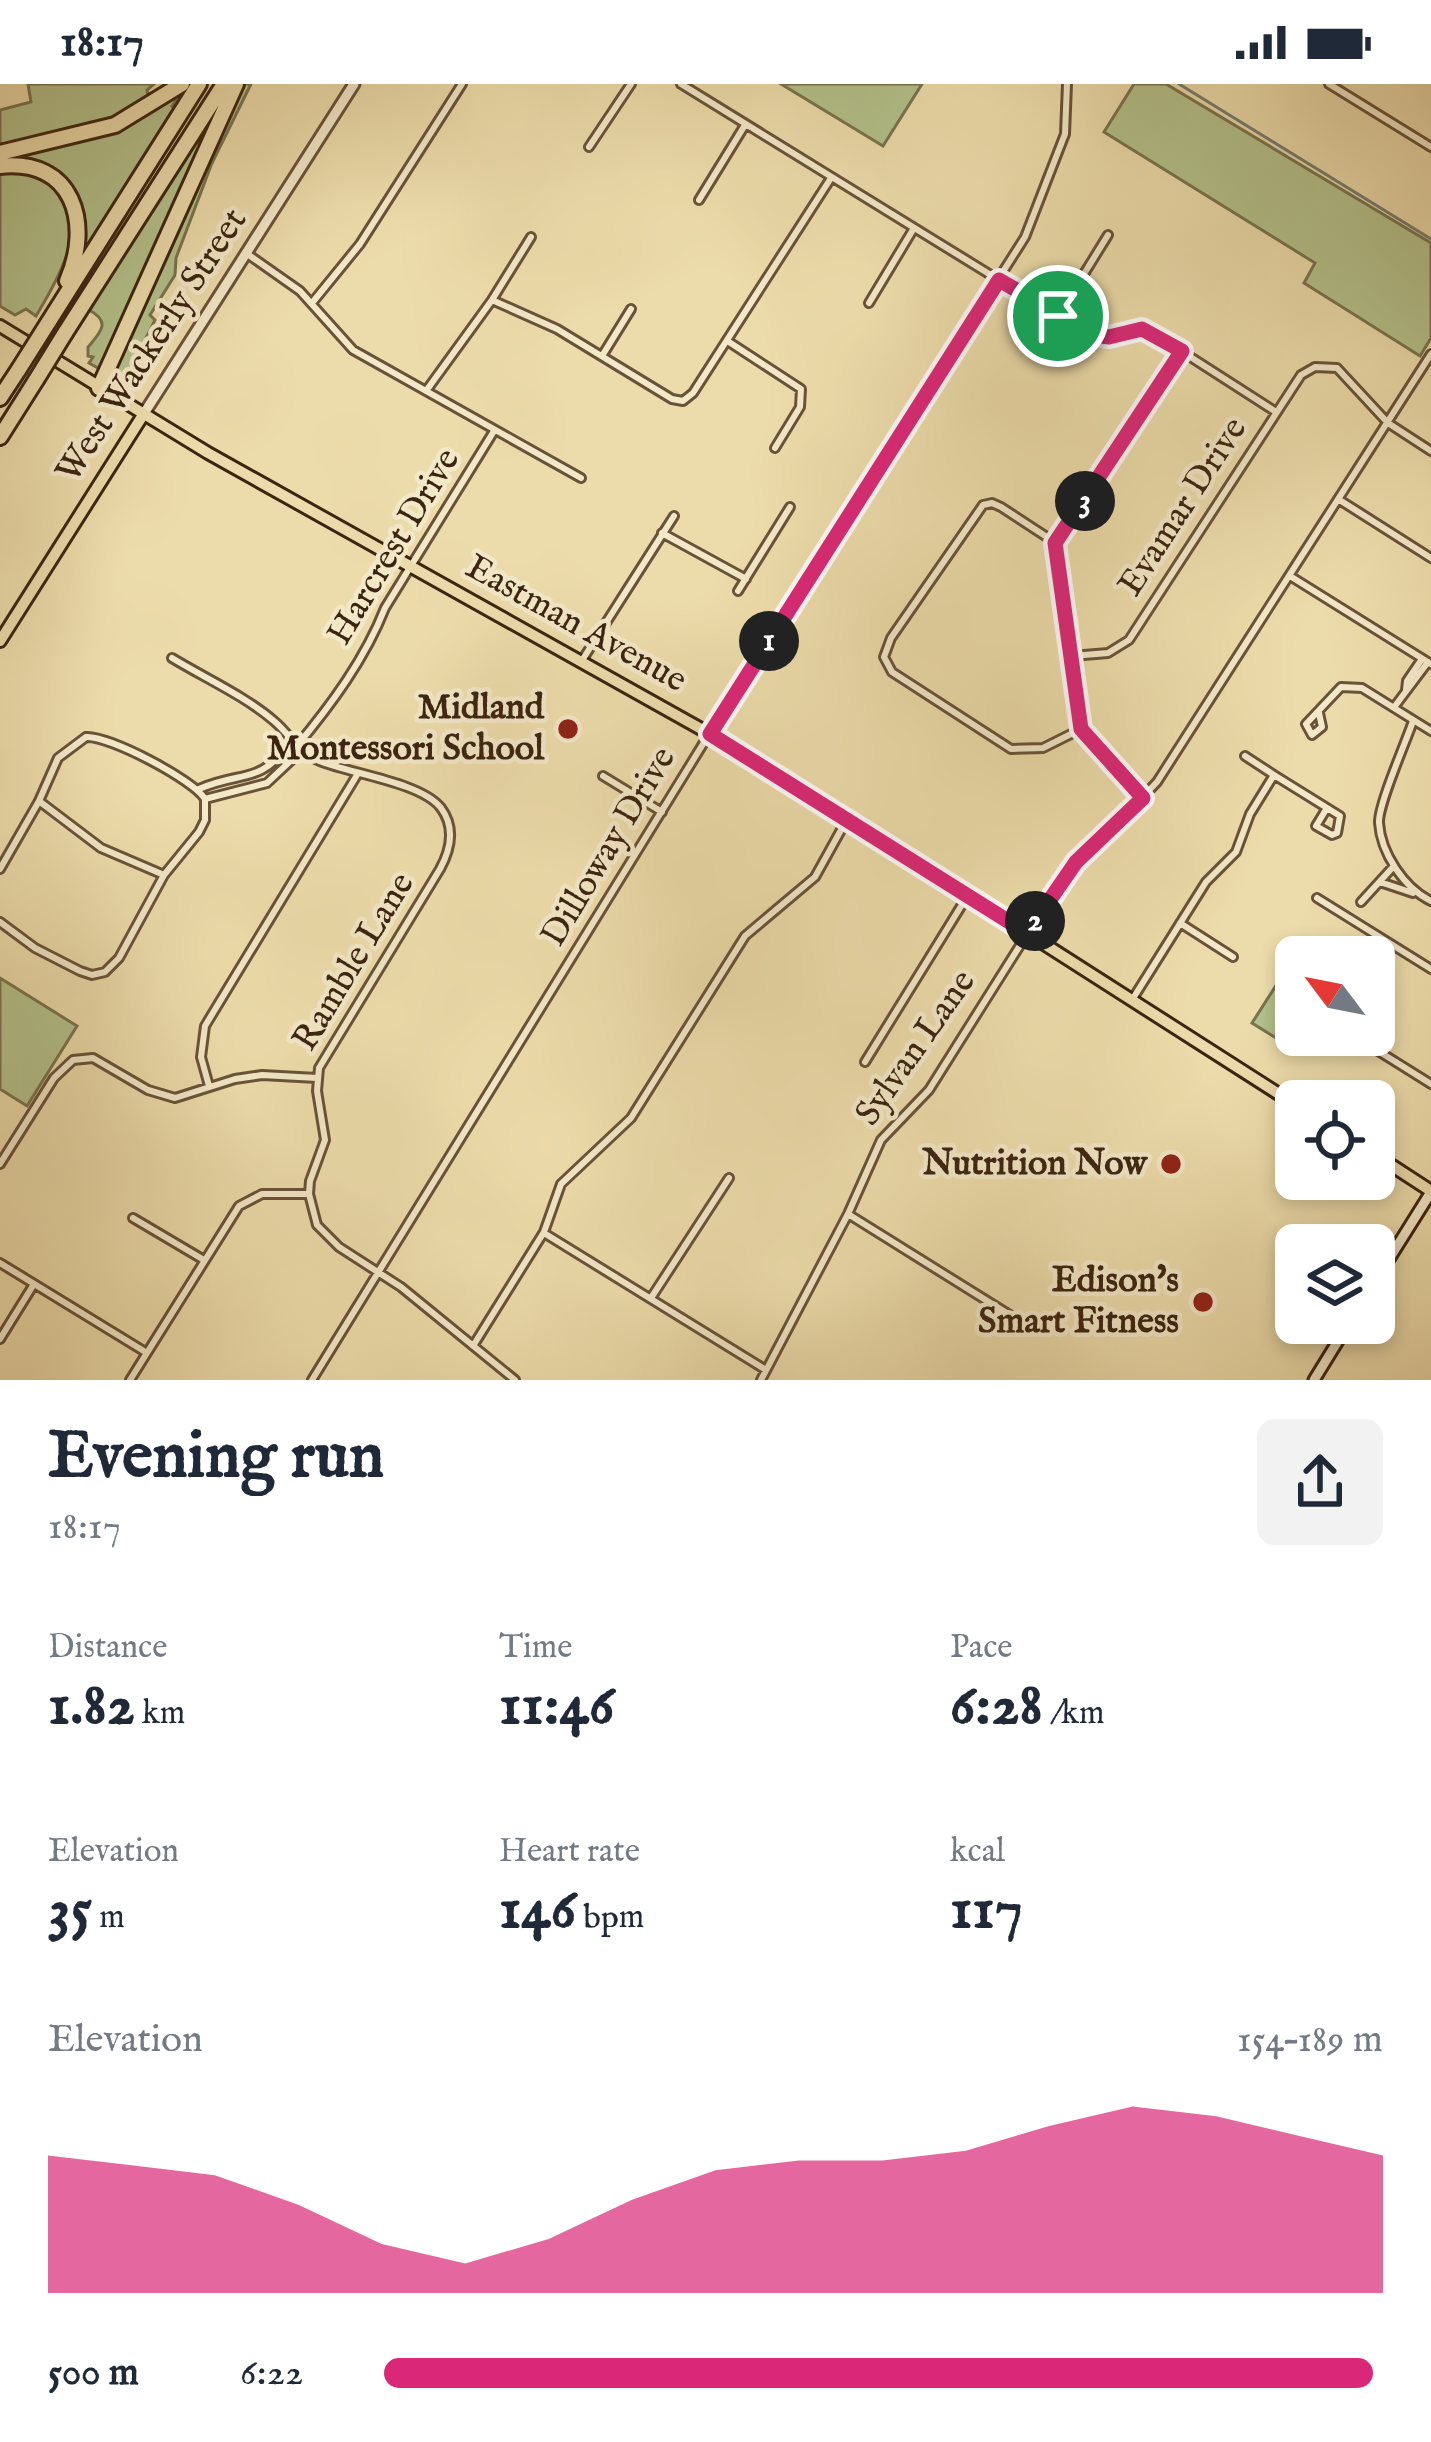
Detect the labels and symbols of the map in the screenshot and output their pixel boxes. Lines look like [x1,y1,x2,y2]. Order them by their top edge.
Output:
street label: West Wackerly Street [46,200,258,492]
pin [1007,265,1109,367]
street label: Evamar Drive [1108,409,1258,605]
street label: Harcrest Drive [317,440,471,654]
pin: 3 [1055,471,1115,531]
street label: Eastman Avenue [457,544,695,704]
pin: 1 [739,611,799,671]
place label: Midland Montessori School [267,685,545,772]
marker: Midland Montessori School [555,716,581,742]
street label: Dilloway Drive [531,739,687,955]
street label: Ramble Lane [283,864,425,1060]
pin: 2 [1005,891,1065,951]
north arrow [1275,936,1395,1056]
street label: Sylvan Lane [846,961,986,1135]
place label: Nutrition Now [921,1141,1148,1187]
marker: Nutrition Now [1158,1151,1184,1177]
place label: Edison's Smart Fitness [978,1258,1179,1345]
marker: Edison's Smart Fitness [1190,1289,1216,1315]

